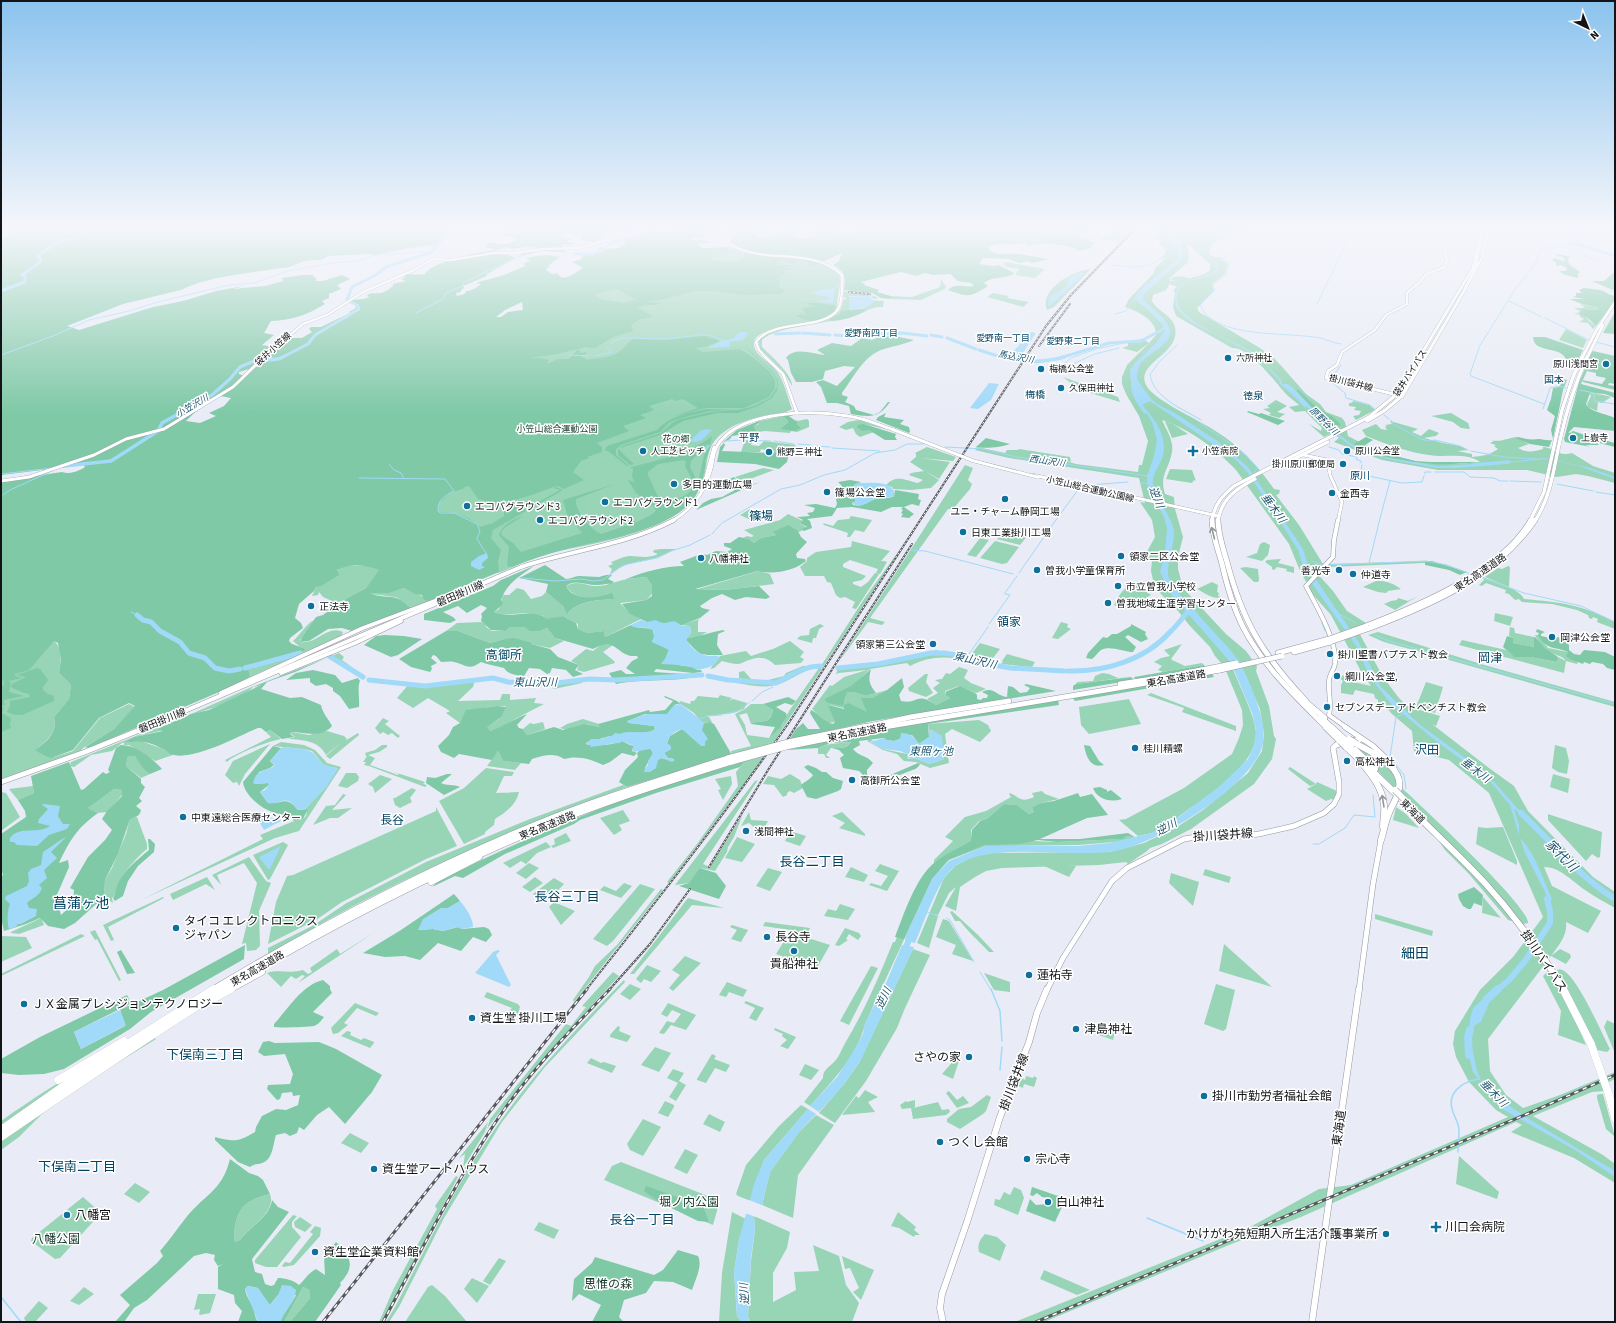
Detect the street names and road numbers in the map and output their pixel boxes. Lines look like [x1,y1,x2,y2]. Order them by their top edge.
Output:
street label: 袋井小笠線 [252,329,295,369]
street label: 袋井バイパス [1390,347,1431,399]
street label: 掛川袋井線 [1327,372,1375,395]
street label: 小笠山総合運動公園線 [1045,473,1136,506]
street label: 東名高速道路 [1452,550,1509,595]
street label: 磐田掛川線 [435,578,486,610]
street label: 東名高速道路 [1145,667,1207,691]
street label: 磐田掛川線 [137,705,188,737]
street label: 東名高速道路 [826,720,888,746]
street label: 東海道 [1397,796,1428,827]
street label: 東名高速道路 [517,808,578,844]
street label: 掛川袋井線 [1193,825,1254,846]
street label: 掛川バイパス [1516,927,1571,996]
street label: 東名高速道路 [228,948,287,990]
street label: 掛川袋井線 [996,1051,1033,1113]
street label: 東海道 [1329,1109,1350,1147]

